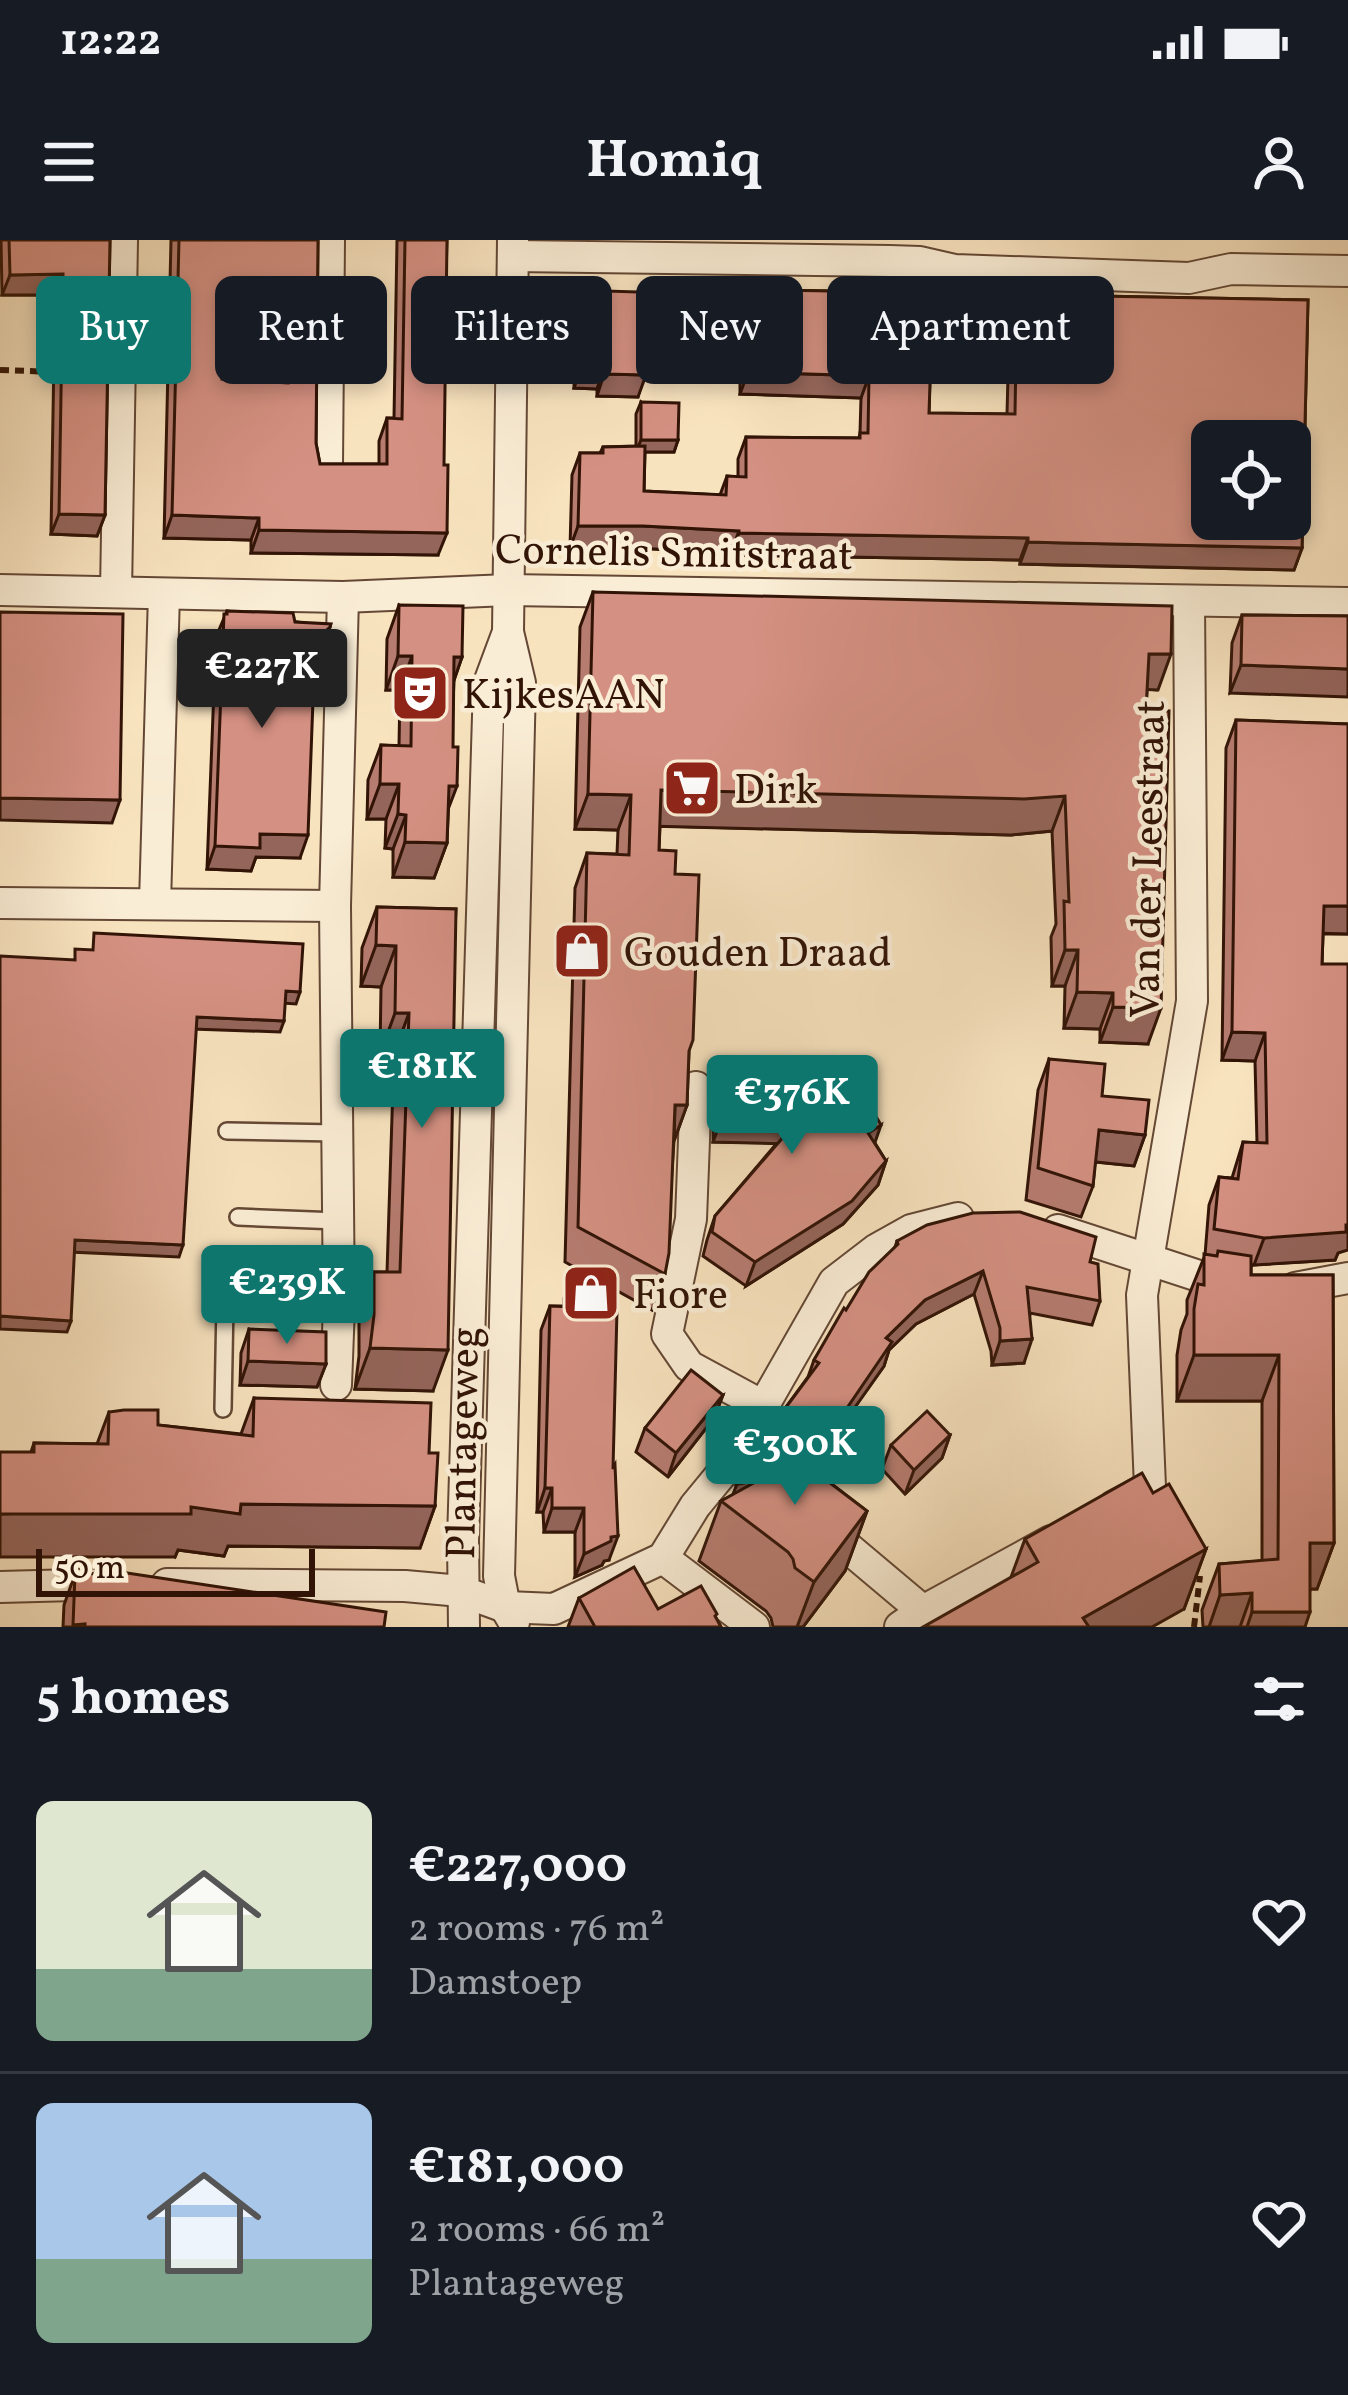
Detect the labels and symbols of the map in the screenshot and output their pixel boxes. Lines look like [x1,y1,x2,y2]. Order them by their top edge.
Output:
street label: Cornelis Smitstraat [494,523,853,588]
pin: €227K [178,629,346,731]
theatre icon: KijkesAAN [389,662,451,724]
place label: KijkesAAN [462,668,665,727]
street label: Van der Leestraat [1118,699,1183,1019]
supermarket icon: Dirk [661,757,723,819]
place label: Dirk [734,763,818,822]
shop icon: Gouden Draad [551,920,613,982]
place label: Gouden Draad [624,926,892,985]
pin: €181K [338,1029,506,1131]
pin: €376K [708,1055,876,1157]
pin: €239K [203,1245,371,1347]
shop icon: Fiore [560,1262,622,1324]
place label: Fiore [633,1268,728,1327]
street label: Plantageweg [434,1326,497,1560]
pin: €300K [711,1406,879,1508]
scale bar [36,1543,315,1596]

